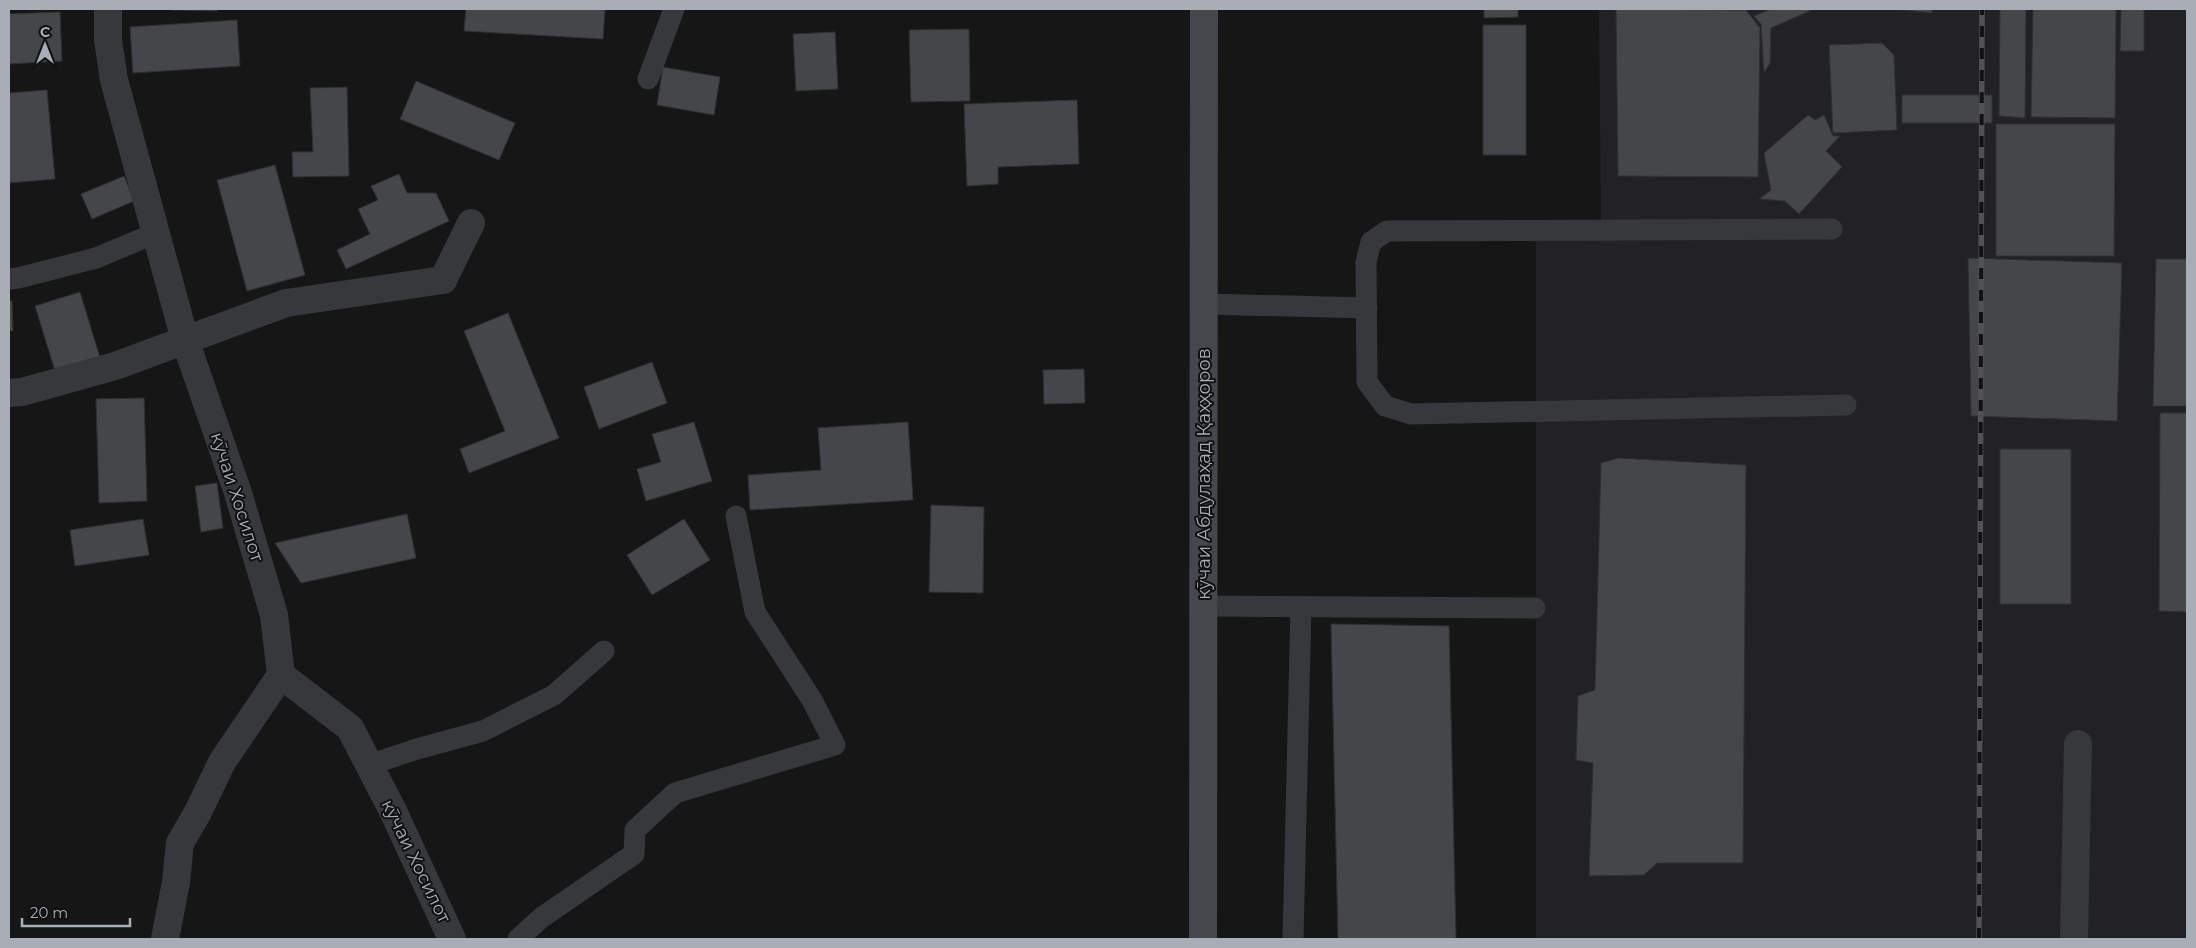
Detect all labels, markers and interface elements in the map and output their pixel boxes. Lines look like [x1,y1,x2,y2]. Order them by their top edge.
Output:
north arrow [20,20,70,70]
text: С [40,23,50,41]
street label: кӯчаи Абдулаҳад Қаҳҳоров [1193,348,1215,600]
street label: кӯчаи Хосилот [206,430,268,565]
street label: кӯчаи Хосилот [377,796,456,927]
scale bar [22,896,130,928]
text: 20 m [30,903,68,922]

